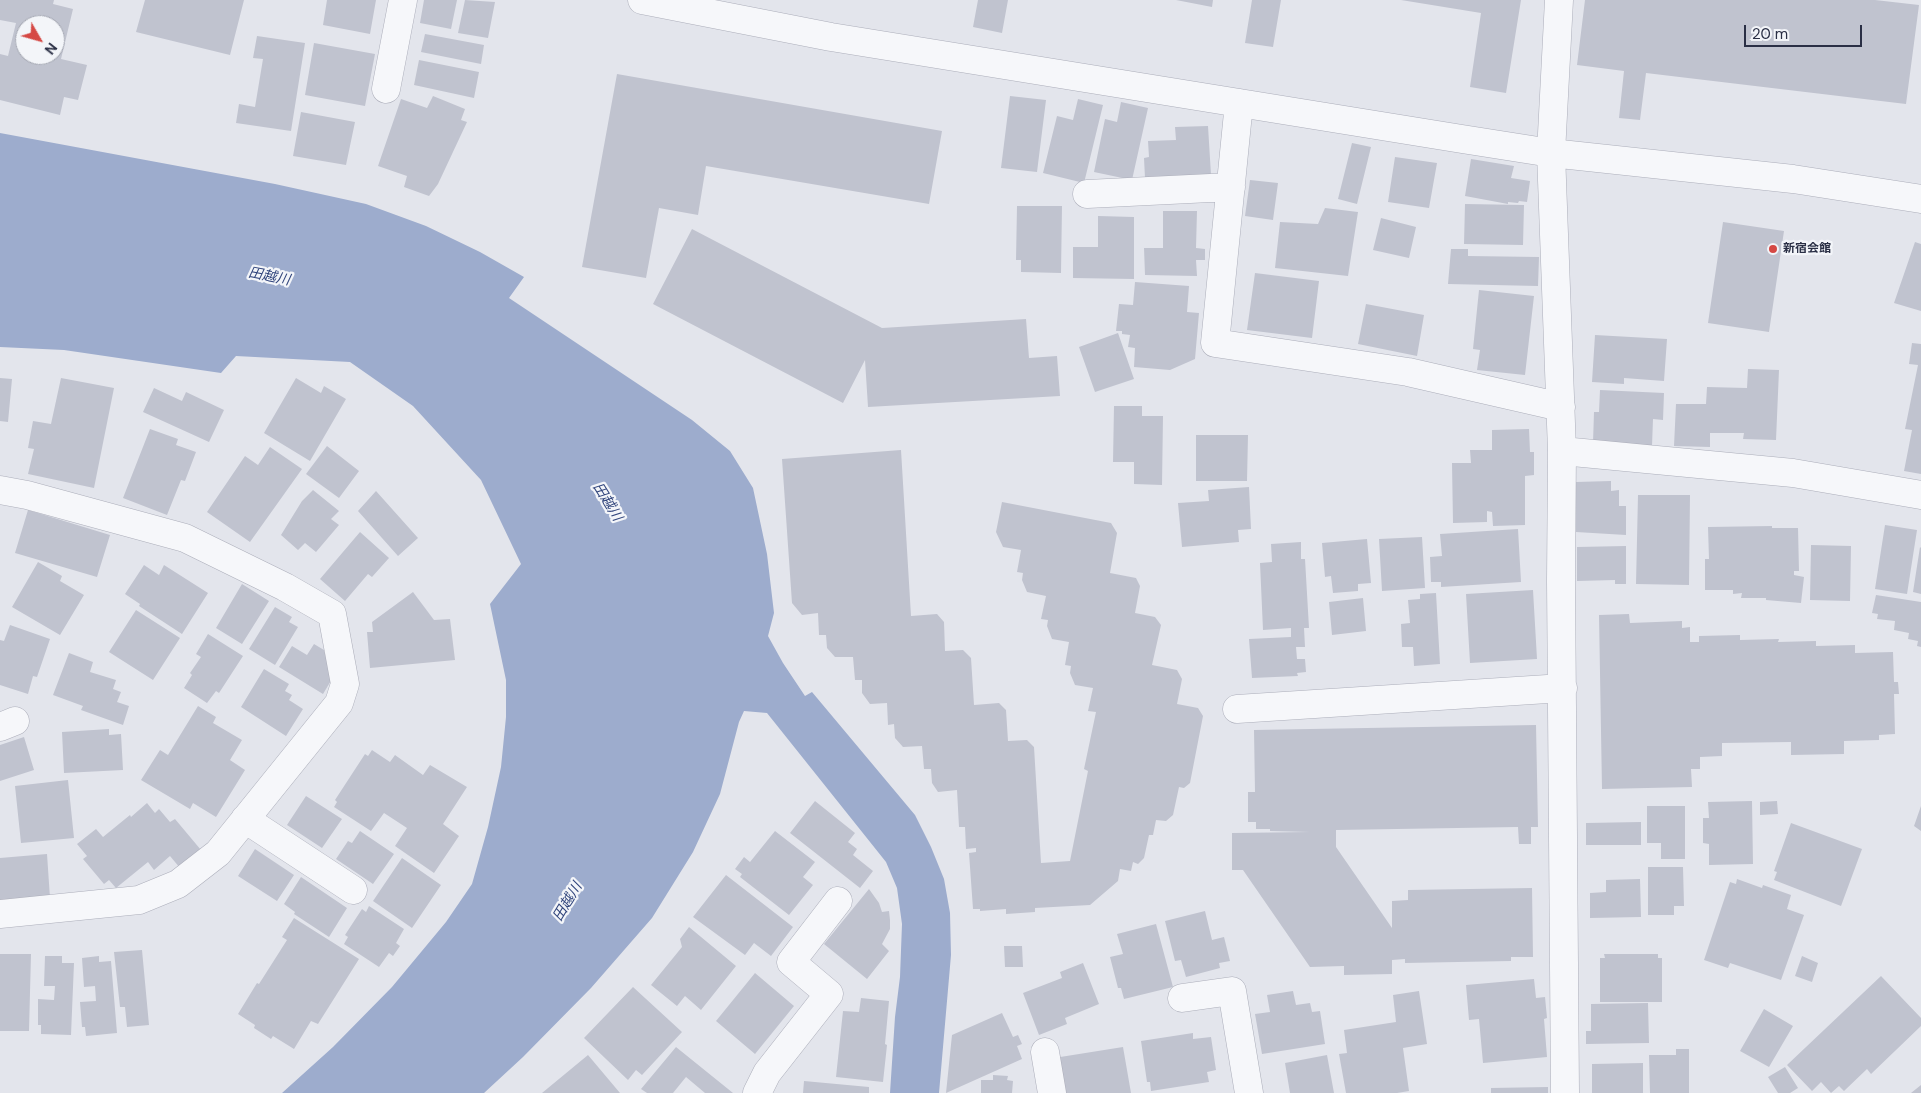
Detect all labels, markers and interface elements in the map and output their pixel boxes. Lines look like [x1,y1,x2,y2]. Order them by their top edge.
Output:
north arrow [15,15,65,65]
scale bar [1746,15,1864,47]
text: 20 m [1752,24,1788,44]
text: N [41,39,61,58]
place label: 新宿会館 [1783,242,1831,256]
marker: 新宿会館 [1767,243,1779,255]
water label: 田越川 [247,265,291,289]
water label: 田越川 [589,480,625,524]
water label: 田越川 [550,880,586,924]

